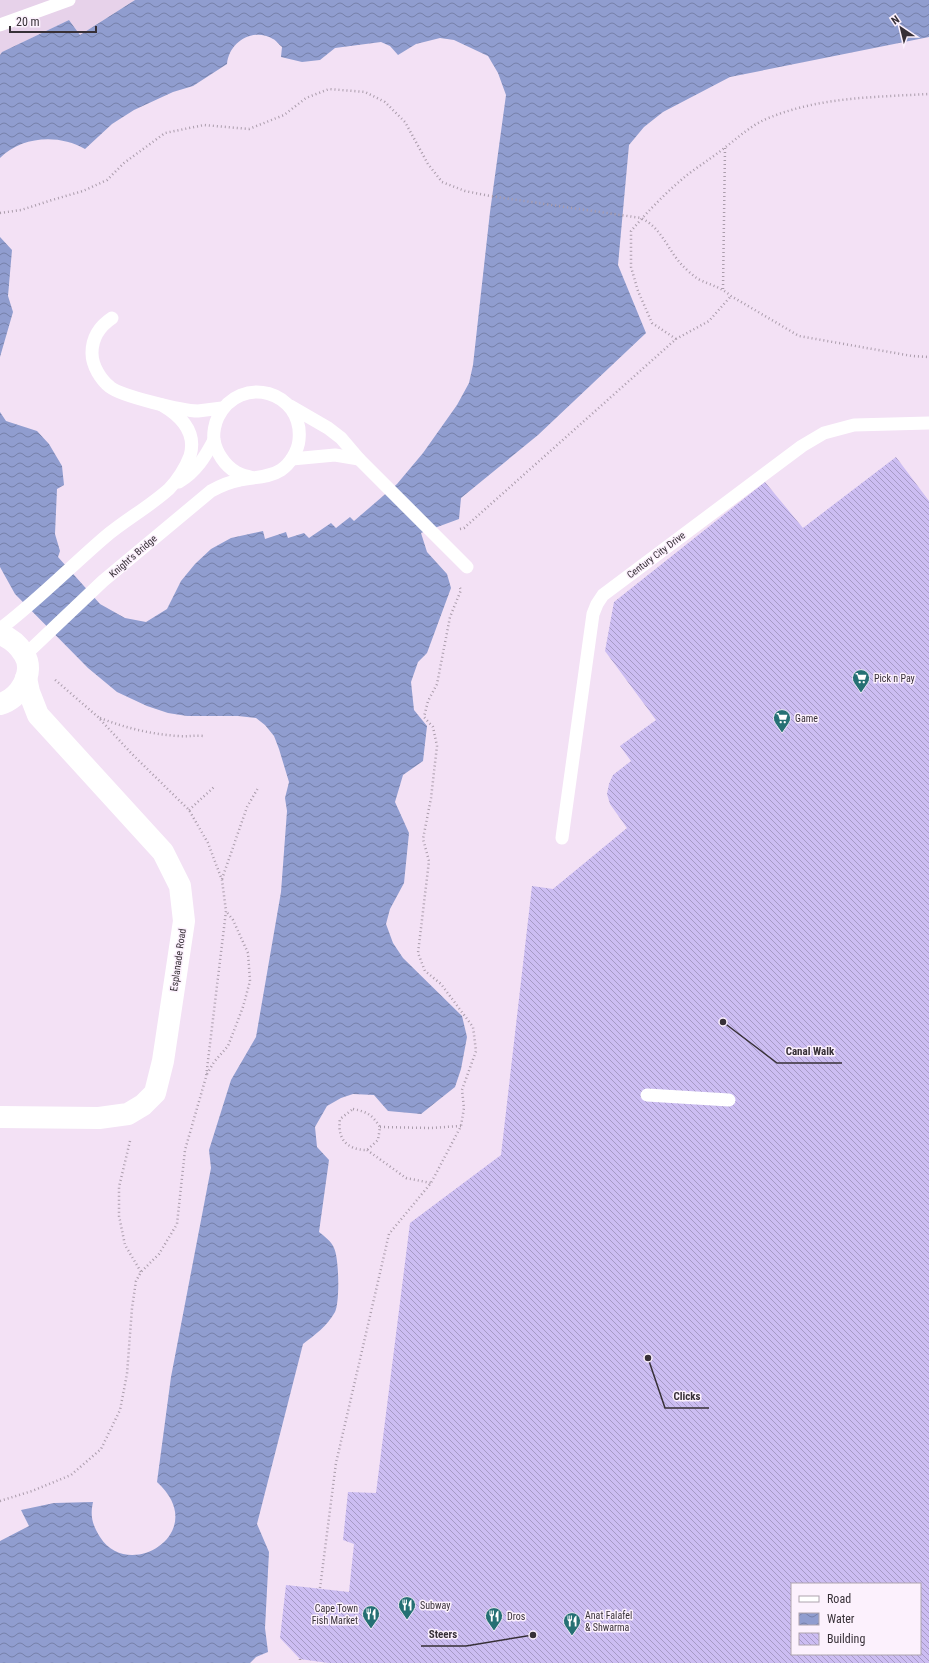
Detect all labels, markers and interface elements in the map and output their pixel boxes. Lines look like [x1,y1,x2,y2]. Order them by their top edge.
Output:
scale bar [10,8,96,34]
north arrow [881,8,921,48]
text: N [889,13,902,27]
text: 20 m [16,15,40,29]
street label: Century City Drive [625,529,687,580]
street label: Knight's Bridge [107,532,159,579]
supermarket icon: Pick n Pay [851,668,871,693]
place label: Pick n Pay [874,673,915,684]
supermarket icon: Game [772,708,792,733]
place label: Game [795,713,818,724]
street label: Esplanade Road [168,928,188,992]
callout: Canal Walk [777,1040,842,1063]
text: Canal Walk [786,1045,835,1058]
callout: Clicks [665,1385,709,1408]
text: Clicks [673,1390,701,1403]
legend [791,1583,921,1655]
text: Road [827,1592,851,1606]
restaurant icon: Subway [397,1595,417,1620]
place label: Subway [420,1600,450,1611]
place label: Cape Town Fish Market [312,1603,358,1626]
restaurant icon: Cape Town Fish Market [361,1604,381,1629]
restaurant icon: Dros [484,1606,504,1631]
place label: Anat Falafel & Shwarma [585,1610,632,1633]
place label: Dros [507,1611,526,1622]
restaurant icon: Anat Falafel & Shwarma [562,1611,582,1636]
text: Water [827,1612,855,1626]
callout: Steers [421,1623,466,1646]
text: Steers [429,1628,457,1641]
text: Building [827,1632,865,1646]

